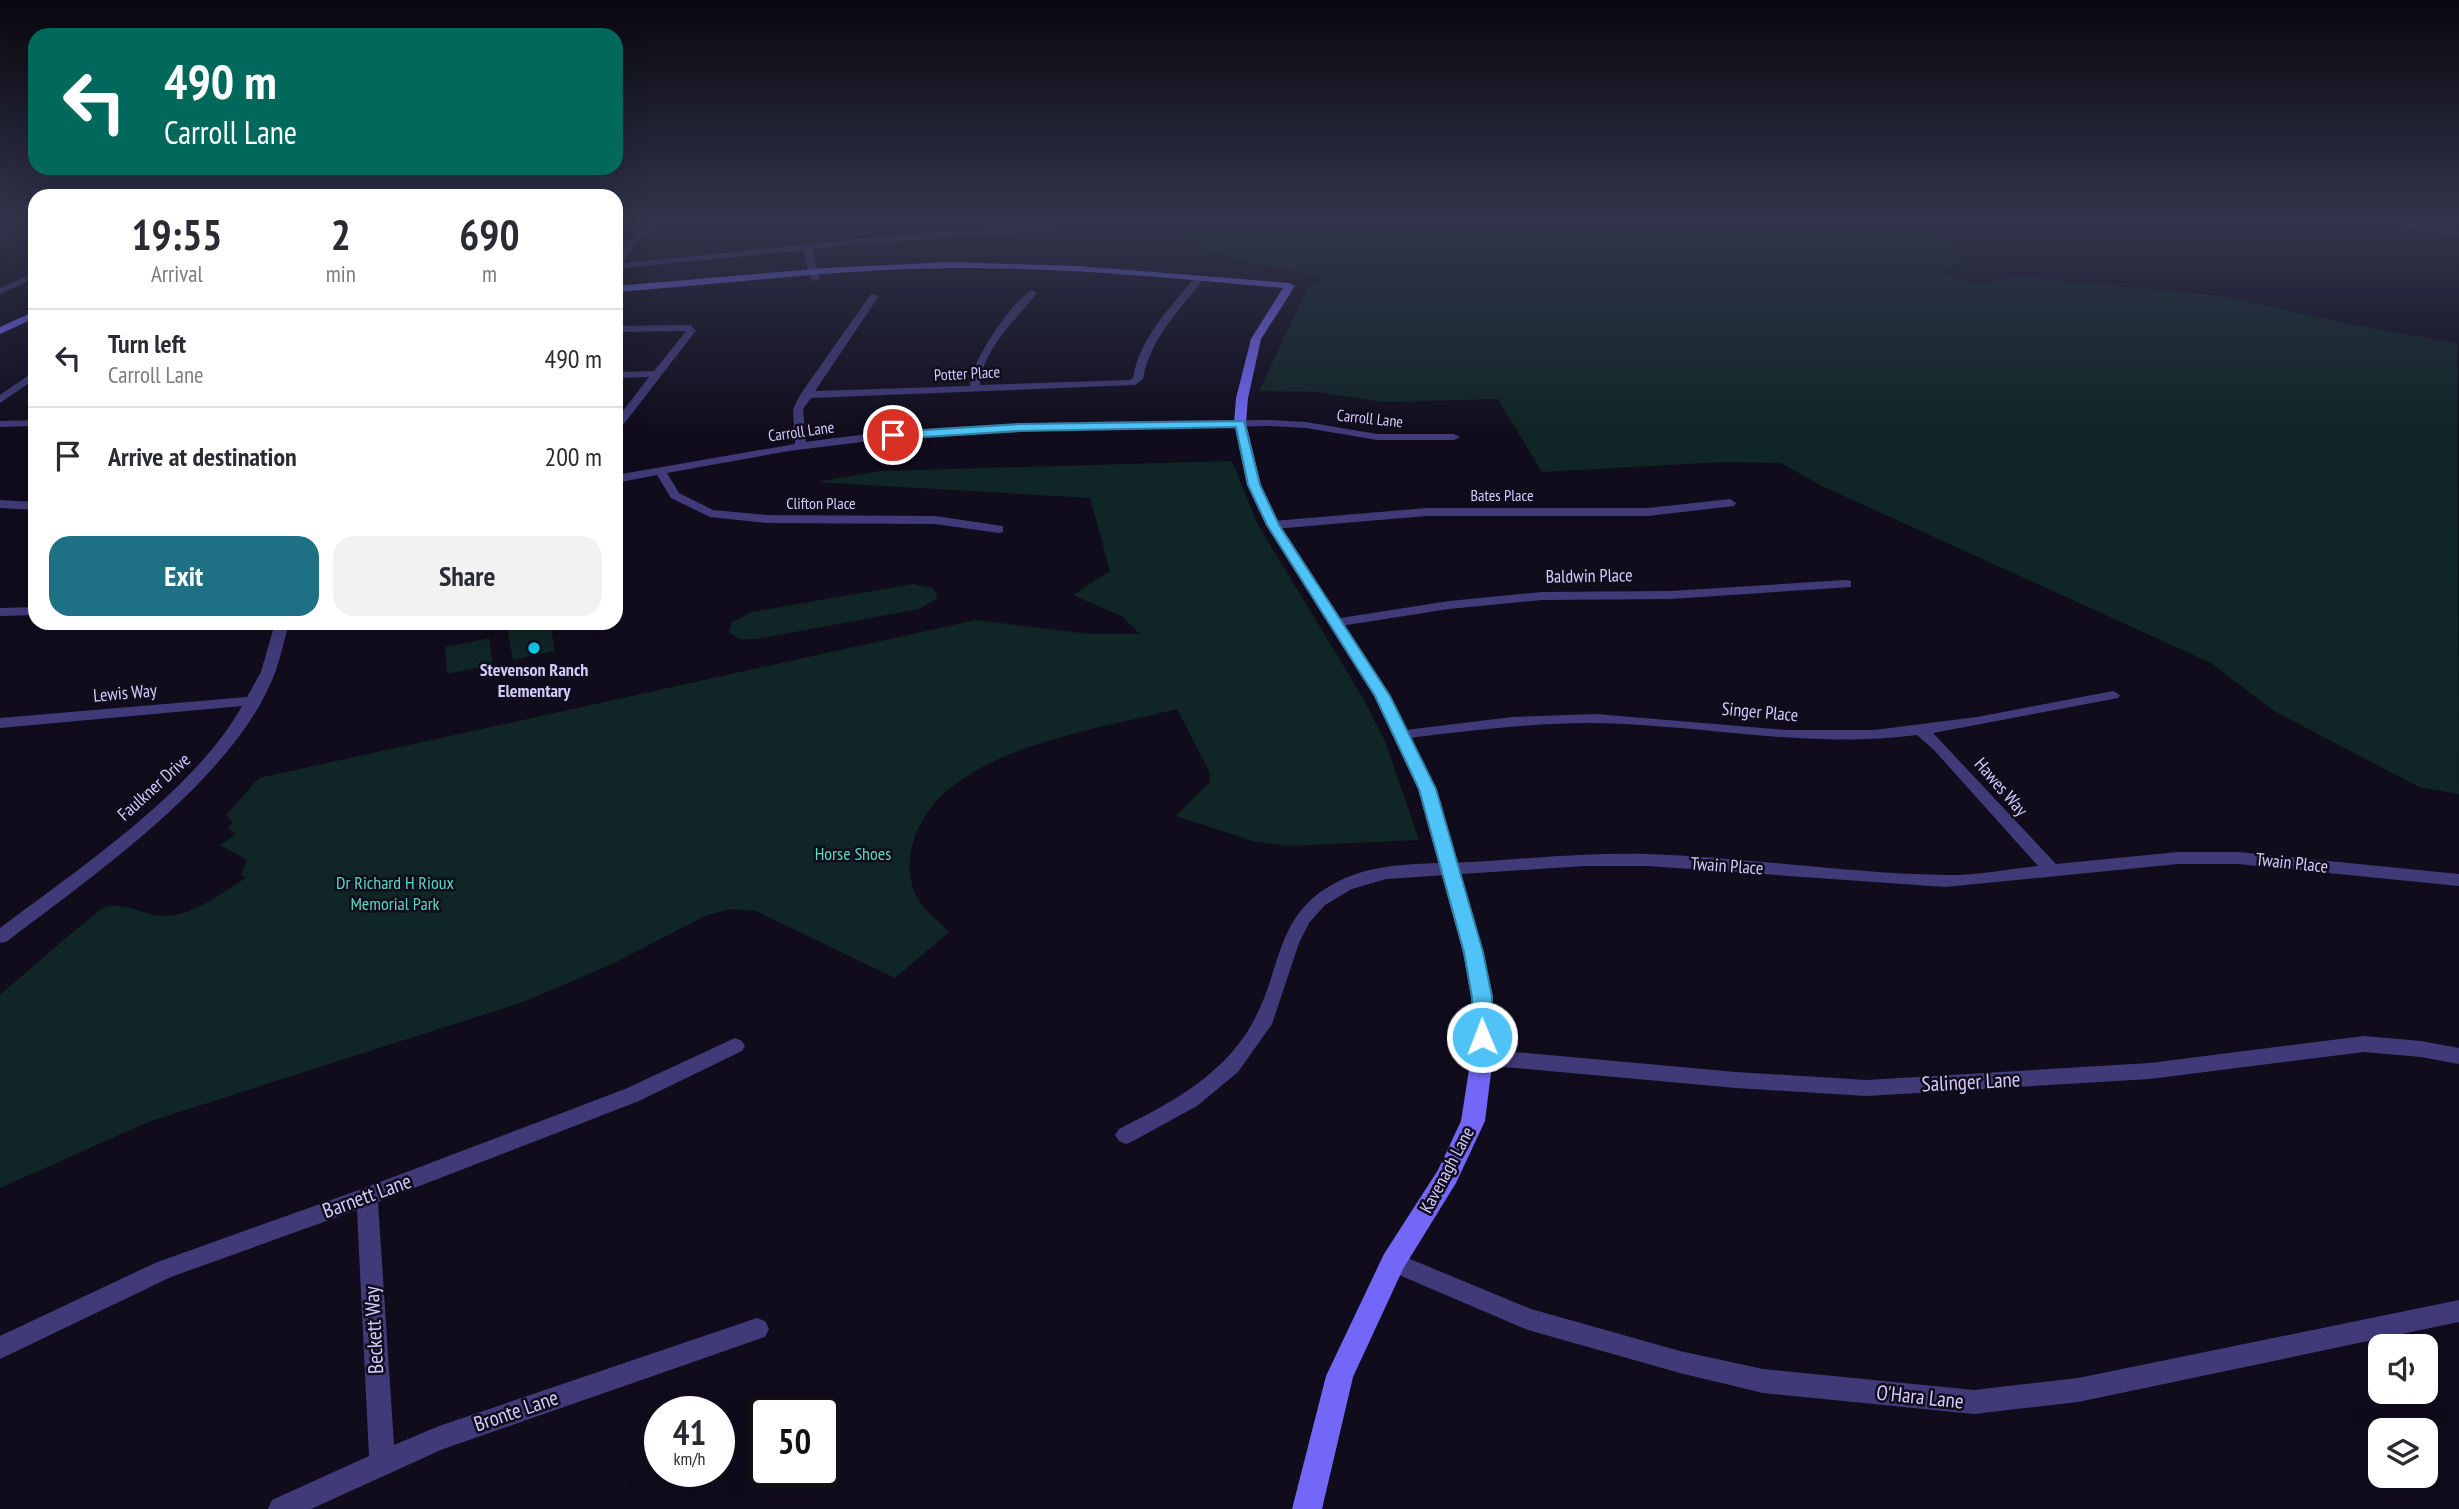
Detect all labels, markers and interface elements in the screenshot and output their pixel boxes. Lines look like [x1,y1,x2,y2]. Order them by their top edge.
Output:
text: 490 m [164,49,277,113]
icon: left [49,56,140,147]
text: Carroll Lane [164,111,297,153]
text: 19:55 [131,207,222,262]
text: 2 [331,207,351,262]
text: 690 [459,207,520,262]
text: Arrival [151,259,203,288]
text: min [326,259,356,288]
text: m [482,259,497,288]
text: Turn left [108,327,186,360]
icon: left [49,339,87,377]
text: 490 m [544,342,602,375]
text: Carroll Lane [108,360,204,389]
street label: Potter Place [933,361,1001,385]
pin [863,405,923,465]
street label: Carroll Lane [1336,405,1404,431]
street label: Carroll Lane [767,416,835,446]
icon: arrive [874,416,912,454]
icon: arrive [49,437,87,475]
text: Arrive at destination [108,440,297,473]
text: 200 m [544,440,602,473]
street label: Bates Place [1471,485,1534,505]
street label: Clifton Place [786,493,856,513]
button: Exit [49,536,319,616]
button: Share [333,536,602,616]
street label: Baldwin Place [1545,563,1633,588]
marker: Stevenson Ranch Elementary [526,640,542,656]
place label: Stevenson Ranch Elementary [480,658,588,702]
street label: Lewis Way [92,678,158,707]
street label: Singer Place [1721,697,1799,726]
street label: Faulkner Drive [112,748,195,825]
street label: Hawes Way [1970,753,2033,821]
park label: Horse Shoes [815,842,891,865]
street label: Twain Place [2255,847,2329,878]
street label: Twain Place [1690,851,1764,880]
park label: Dr Richard H Rioux Memorial Park [336,871,454,915]
position arrow [1445,1000,1519,1074]
street label: Salinger Lane [1921,1065,2021,1098]
street label: Kavenagh Lane [1414,1123,1479,1217]
street label: Barnett Lane [319,1167,415,1224]
street label: Beckett Way [358,1285,389,1375]
map controls [2368,1334,2438,1488]
button: sound [2368,1334,2438,1404]
street label: O'Hara Lane [1875,1378,1965,1415]
street label: Bronte Lane [470,1384,562,1438]
speed limit sign: 50 [749,1396,840,1487]
text: 41 [673,1409,706,1455]
button: layers [2368,1418,2438,1488]
text: km/h [674,1447,705,1470]

